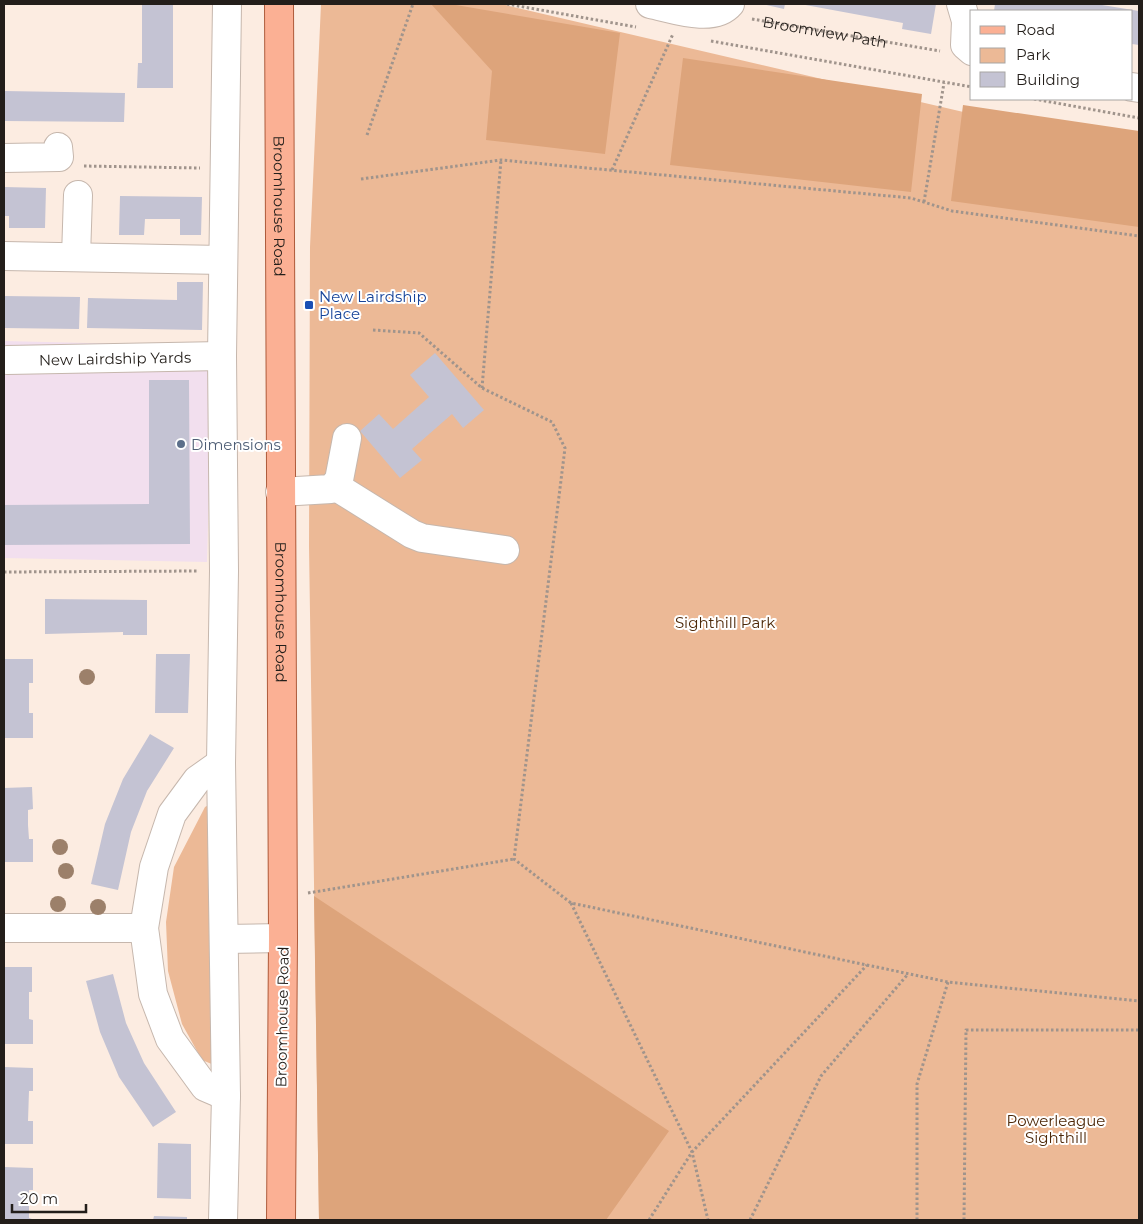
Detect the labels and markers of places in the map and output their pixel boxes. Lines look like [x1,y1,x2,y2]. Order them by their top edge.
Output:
place label: New Lairdship Place [319,287,427,323]
marker: New Lairdship Place [303,299,315,311]
place label: Dimensions [191,435,281,454]
marker: Dimensions [175,438,187,450]

